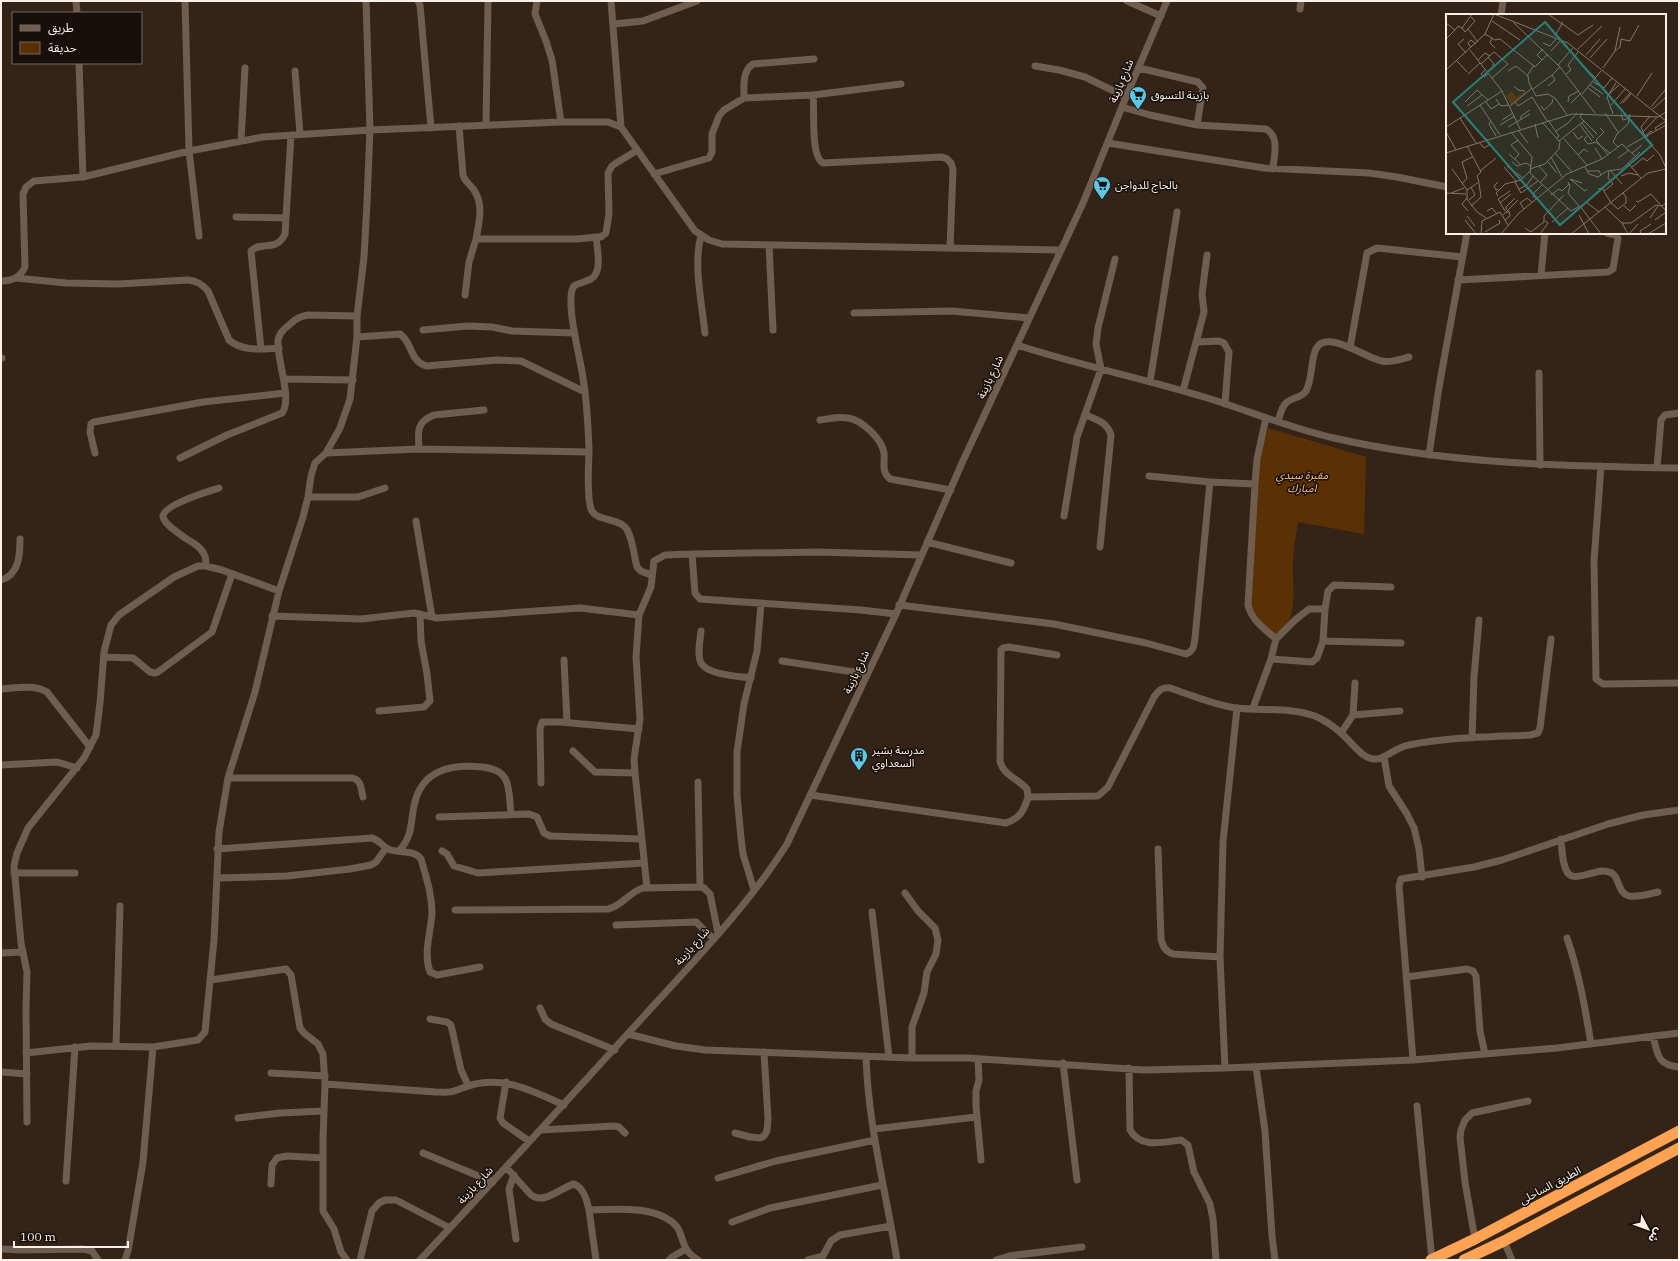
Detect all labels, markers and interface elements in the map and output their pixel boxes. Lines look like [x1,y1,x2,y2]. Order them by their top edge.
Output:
legend [12,12,142,64]
inset map [1446,14,1666,234]
text: طريق [48,20,74,36]
text: حديقة [48,40,77,55]
street label: شارع بازينة [1106,57,1138,105]
supermarket icon: بازينة للتسوق [1128,85,1148,110]
place label: بازينة للتسوق [1151,88,1209,102]
supermarket icon: بالحاج للدواجن [1092,175,1112,200]
place label: بالحاج للدواجن [1115,178,1178,193]
street label: شارع بازينة [974,353,1007,401]
park label: مقبرة سيدي امبارك [1276,468,1329,495]
street label: شارع بازينة [840,648,873,696]
place label: مدرسة بشير السعداوي [871,743,925,773]
building icon: مدرسة بشير السعداوي [849,746,869,771]
street label: شارع بازينة [672,924,713,969]
street label: شارع بازينة [454,1163,497,1207]
street label: الطريق الساحلى [1517,1163,1583,1207]
north arrow [1628,1209,1668,1249]
scale bar [14,1223,128,1249]
text: ش [1645,1225,1666,1246]
text: 100 m [20,1229,56,1244]

